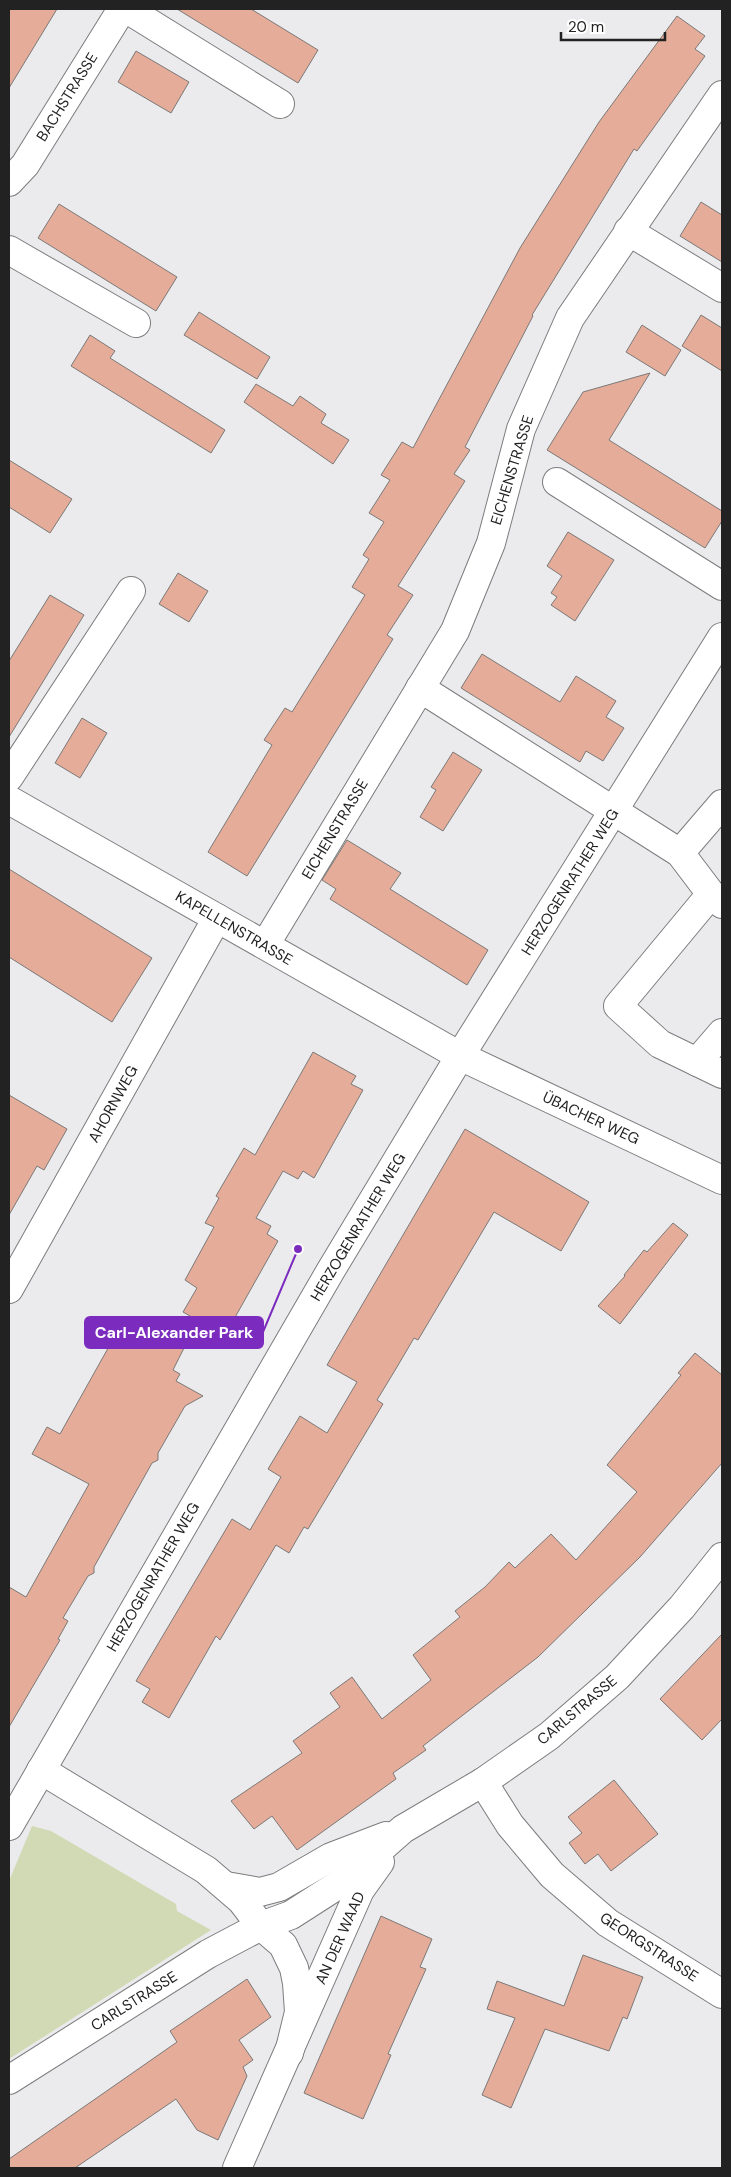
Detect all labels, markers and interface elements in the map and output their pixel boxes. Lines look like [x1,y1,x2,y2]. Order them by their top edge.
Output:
scale bar [561,10,665,42]
text: 20 m [568,17,604,37]
street label: BACHSTRASSE [32,49,102,145]
street label: EICHENSTRASSE [486,413,538,527]
street label: EICHENSTRASSE [297,775,373,883]
street label: HERZOGENRATHER WEG [517,805,623,959]
street label: KAPELLENSTRASSE [172,886,296,970]
street label: AHORNWEG [84,1062,142,1146]
street label: ÜBACHER WEG [539,1087,643,1149]
street label: HERZOGENRATHER WEG [306,1149,410,1305]
callout: Carl-Alexander Park [85,1317,263,1348]
text: Carl-Alexander Park [95,1322,254,1343]
street label: HERZOGENRATHER WEG [102,1499,204,1655]
street label: CARLSTRASSE [533,1671,621,1749]
street label: AN DER WAAD [311,1888,369,1988]
street label: GEORGSTRASSE [596,1908,702,1986]
street label: CARLSTRASSE [87,1966,181,2036]

